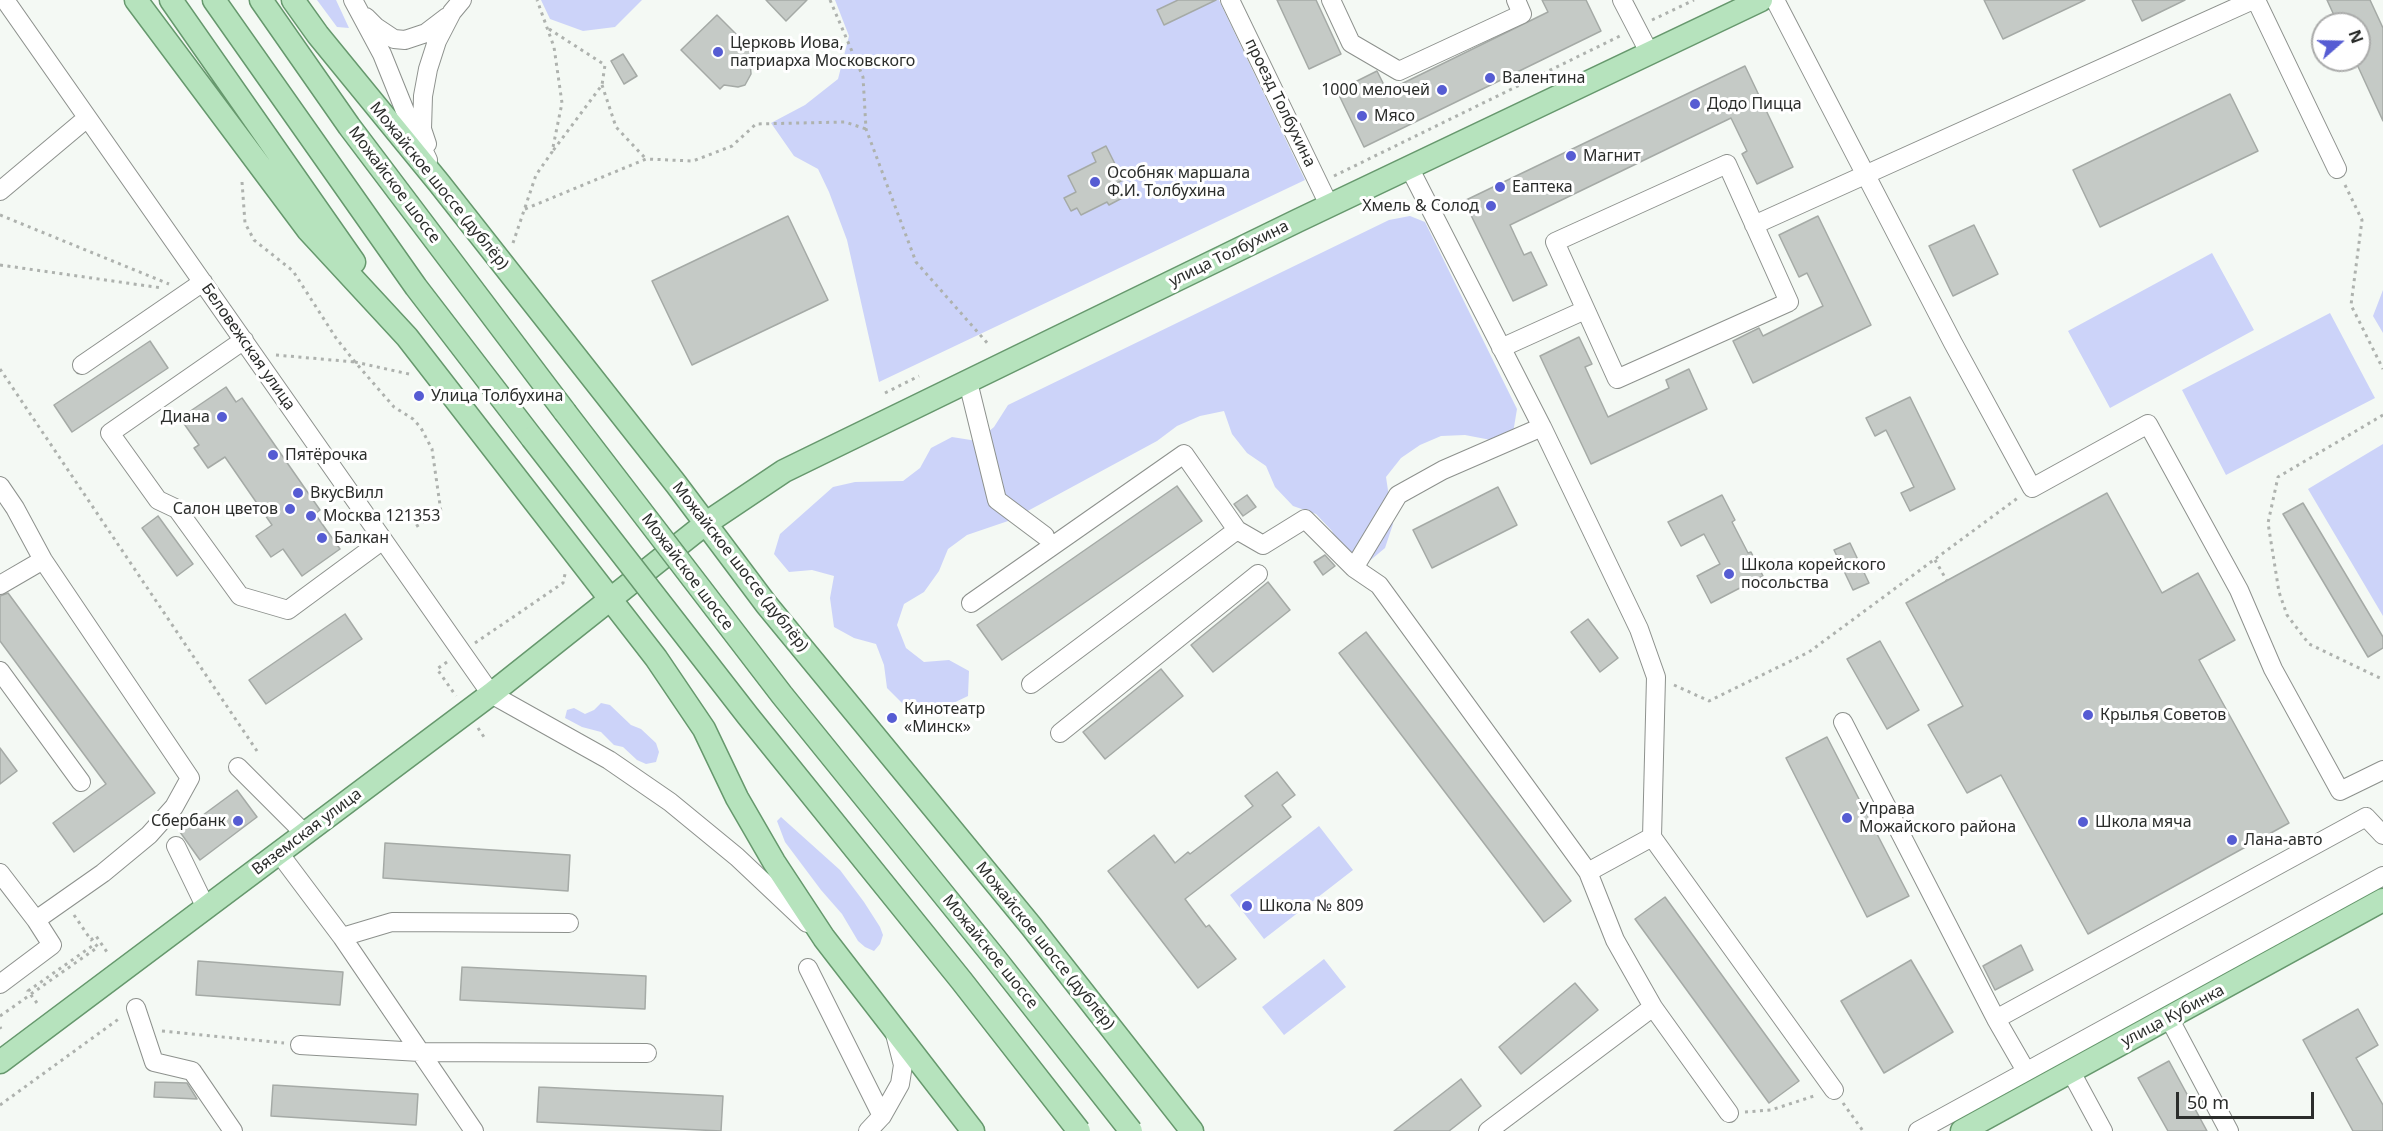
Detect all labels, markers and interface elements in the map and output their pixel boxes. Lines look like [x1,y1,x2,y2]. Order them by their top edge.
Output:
north arrow [2311,12,2371,72]
text: N [2343,27,2369,46]
place label: Церковь Иова, патриарха Московского [730,33,915,71]
street label: проезд Толбухина [1241,36,1319,170]
marker: Церковь Иова, патриарха Московского [711,45,725,59]
place label: Валентина [1502,68,1585,88]
marker: Валентина [1483,71,1497,85]
place label: 1000 мелочей [1321,80,1430,100]
marker: 1000 мелочей [1435,83,1449,97]
place label: Додо Пицца [1707,94,1802,114]
marker: Додо Пицца [1688,97,1702,111]
street label: Можайское шоссе (дублёр) [365,98,513,274]
place label: Мясо [1374,106,1415,126]
marker: Мясо [1355,109,1369,123]
street label: Можайское шоссе [344,123,444,247]
place label: Магнит [1583,146,1641,166]
marker: Магнит [1564,149,1578,163]
place label: Особняк маршала Ф.И. Толбухина [1107,163,1250,201]
marker: Особняк маршала Ф.И. Толбухина [1088,175,1102,189]
place label: Еаптека [1512,177,1573,197]
marker: Еаптека [1493,180,1507,194]
place label: Хмель & Солод [1362,196,1479,216]
marker: Хмель & Солод [1484,199,1498,213]
street label: улица Толбухина [1166,217,1292,291]
street label: Беловежская улица [197,280,299,414]
place label: Улица Толбухина [431,386,563,406]
marker: Улица Толбухина [412,389,426,403]
place label: Диана [161,407,210,427]
marker: Диана [215,410,229,424]
place label: Пятёрочка [285,445,368,465]
marker: Пятёрочка [266,448,280,462]
street label: Можайское шоссе (дублёр) [668,478,812,656]
place label: ВкусВилл [310,483,384,503]
marker: ВкусВилл [291,486,305,500]
place label: Салон цветов [173,499,278,519]
marker: Салон цветов [283,502,297,516]
place label: Москва 121353 [323,506,440,526]
marker: Москва 121353 [304,509,318,523]
street label: Можайское шоссе [637,510,737,634]
place label: Балкан [334,528,389,548]
marker: Балкан [315,531,329,545]
place label: Школа корейского посольства [1741,555,1886,593]
marker: Школа корейского посольства [1722,567,1736,581]
place label: Кинотеатр «Минск» [904,699,985,737]
place label: Крылья Советов [2100,705,2226,725]
marker: Крылья Советов [2081,708,2095,722]
marker: Кинотеатр «Минск» [885,711,899,725]
street label: Вяземская улица [248,785,366,879]
place label: Управа Можайского района [1859,799,2016,837]
place label: Сбербанк [151,811,226,831]
marker: Управа Можайского района [1840,811,1854,825]
place label: Школа мяча [2095,812,2192,832]
marker: Сбербанк [231,814,245,828]
marker: Школа мяча [2076,815,2090,829]
place label: Лана-авто [2244,830,2322,850]
marker: Лана-авто [2225,833,2239,847]
street label: Можайское шоссе (дублёр) [971,858,1119,1034]
street label: Можайское шоссе [938,891,1042,1013]
place label: Школа № 809 [1259,896,1364,916]
marker: Школа № 809 [1240,899,1254,913]
street label: улица Кубинка [2118,981,2228,1051]
scale bar [2179,1080,2317,1118]
text: 50 m [2187,1090,2229,1114]

